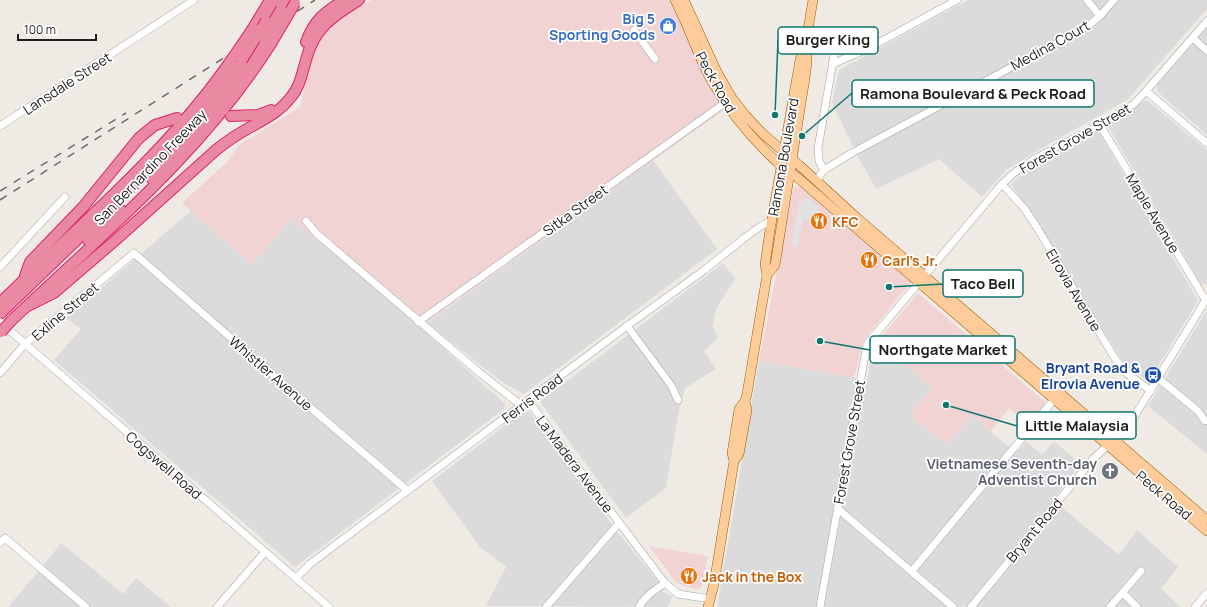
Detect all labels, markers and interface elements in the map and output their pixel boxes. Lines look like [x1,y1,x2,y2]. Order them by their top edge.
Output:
place label: Big 5 Sporting Goods [549,9,655,44]
street label: Medina Court [1007,15,1093,75]
scale bar [18,16,96,42]
shop icon: Big 5 Sporting Goods [658,16,678,36]
text: 100 m [24,21,56,38]
callout: Burger King [778,27,878,54]
text: Burger King [786,29,870,50]
street label: Lansdale Street [19,47,115,119]
street label: Peck Road [691,48,741,116]
callout: Ramona Boulevard & Peck Road [852,80,1094,107]
text: Ramona Boulevard & Peck Road [860,83,1086,104]
street label: Ramona Boulevard [763,96,803,218]
street label: Forest Grove Street [1016,98,1135,178]
street label: San Bernardino Freeway [90,104,211,229]
street label: Maple Avenue [1122,170,1184,256]
street label: Sitka Street [539,180,612,240]
restaurant icon: KFC [809,211,829,231]
place label: KFC [832,212,859,231]
street label: Elrovia Avenue [1042,245,1106,335]
restaurant icon: Carl's Jr. [859,250,879,270]
place label: Carl's Jr. [882,251,938,270]
callout: Taco Bell [943,270,1023,297]
text: Taco Bell [951,273,1015,294]
street label: Exline Street [27,277,103,345]
street label: Whistler Avenue [225,331,317,415]
callout: Northgate Market [870,336,1015,363]
text: Northgate Market [879,339,1007,360]
place label: Bryant Road & Elrovia Avenue [1041,358,1141,393]
bus stop icon: Bryant Road & Elrovia Avenue [1143,365,1163,385]
street label: Ferris Road [498,369,566,427]
street label: Forest Grove Street [829,378,869,506]
street label: La Madera Avenue [532,412,618,516]
callout: Little Malaysia [1017,412,1136,439]
text: Little Malaysia [1025,415,1129,436]
street label: Cogswell Road [122,427,206,503]
place label: Vietnamese Seventh-day Adventist Church [927,454,1097,489]
church icon: Vietnamese Seventh-day Adventist Church [1100,461,1120,481]
street label: Peck Road [1132,466,1196,524]
street label: Bryant Road [1002,494,1066,566]
restaurant icon: Jack in the Box [679,566,699,586]
place label: Jack in the Box [702,567,802,586]

